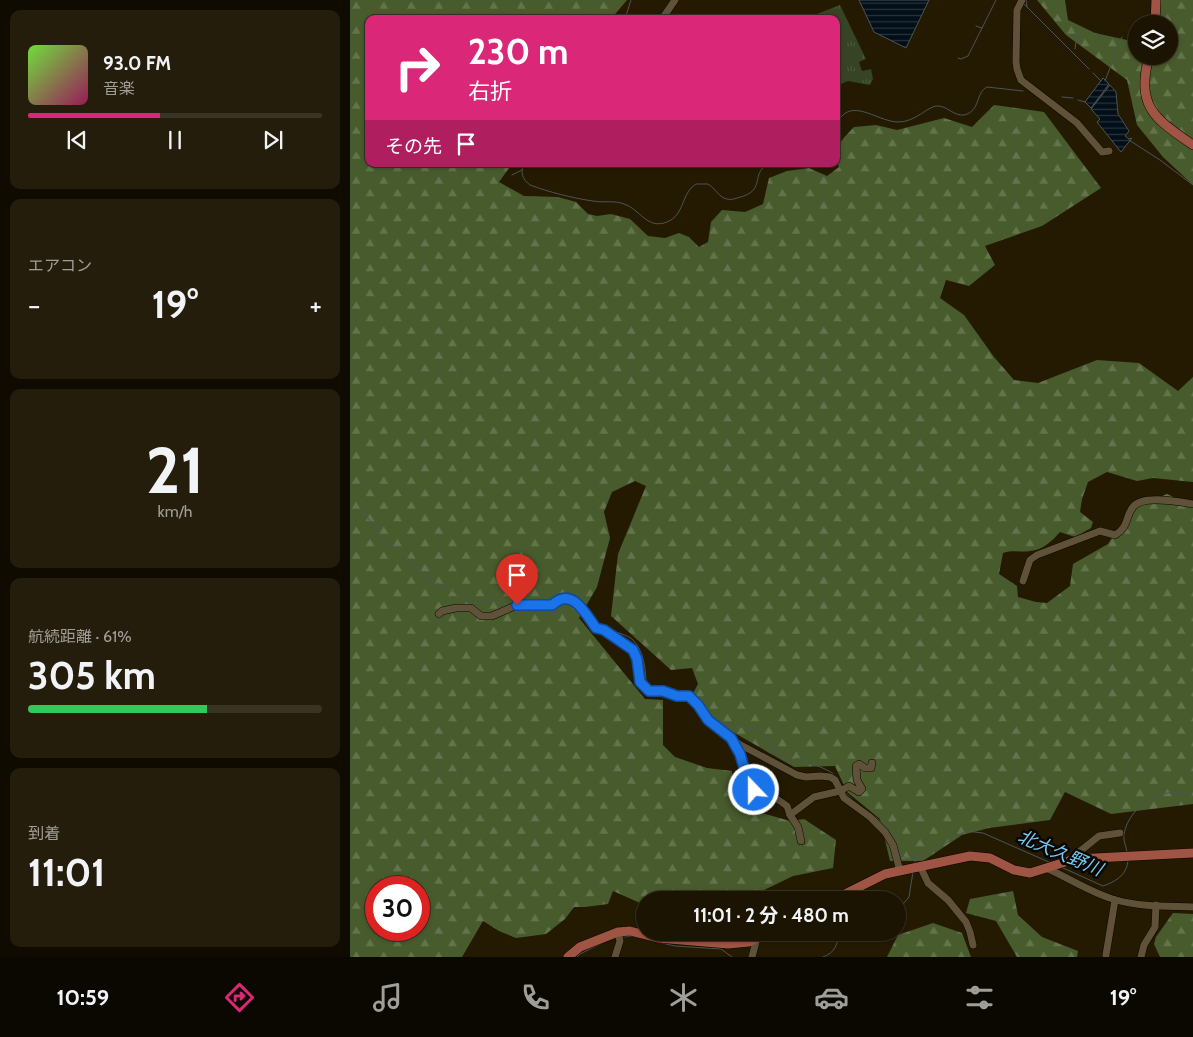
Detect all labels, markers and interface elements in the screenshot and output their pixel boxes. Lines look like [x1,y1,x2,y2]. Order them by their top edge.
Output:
map controls [1128,15,1178,65]
button: layers [1128,15,1178,65]
text: 230 m [468,30,568,73]
icon: right [385,35,450,100]
text: 93.0 FM [103,52,171,75]
text: 右折 [468,78,512,105]
text: 音楽 [103,79,135,98]
icon: previous [63,126,91,154]
icon: pause [161,126,189,154]
icon: next [259,126,287,154]
icon: arrive [452,130,480,158]
text: その先 [385,135,442,158]
text: エアコン [28,256,92,275]
text: 19° [152,281,198,328]
text: − [28,288,40,322]
text: + [310,288,322,322]
text: 21 [146,430,204,509]
text: km/h [157,502,193,521]
pin [496,554,538,605]
icon: arrive [503,561,531,589]
text: 航続距離 · 61% [28,627,132,646]
text: 305 km [28,652,156,699]
position arrow [727,763,779,815]
text: 到着 [28,824,60,843]
water label: 北大久野川 [1014,825,1108,881]
text: 11:01 [28,849,105,896]
speed limit sign: 30 [365,876,430,941]
text: 11:01 · 2 分 · 480 m [693,904,849,927]
icon: directions [222,980,257,1015]
icon: music [370,980,405,1015]
icon: phone [518,980,553,1015]
icon: climate [666,980,701,1015]
icon: car [814,980,849,1015]
icon: filters [962,980,997,1015]
text: 10:59 [56,984,109,1011]
text: 19° [1110,984,1136,1011]

